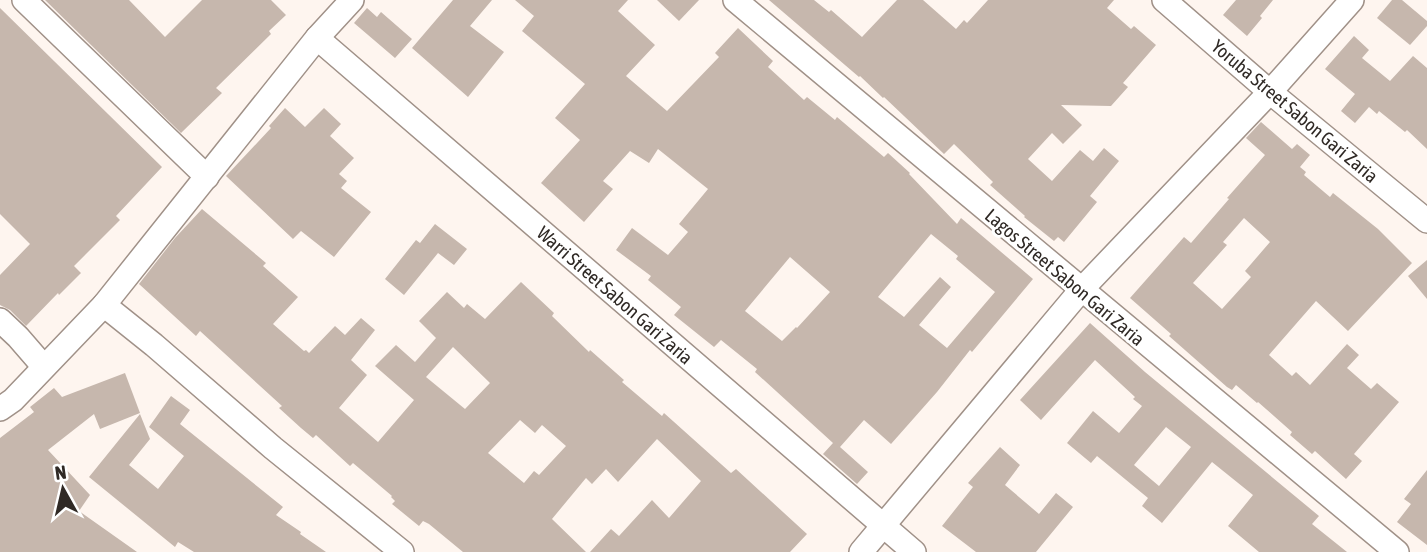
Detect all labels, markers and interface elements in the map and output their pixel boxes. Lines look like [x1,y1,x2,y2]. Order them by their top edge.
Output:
street label: Yoruba Street Sabon Gari Zaria [1207,35,1383,187]
street label: Lagos Street Sabon Gari Zaria [981,204,1149,350]
street label: Warri Street Sabon Gari Zaria [533,221,697,369]
north arrow [28,454,98,524]
text: N [54,460,68,484]

